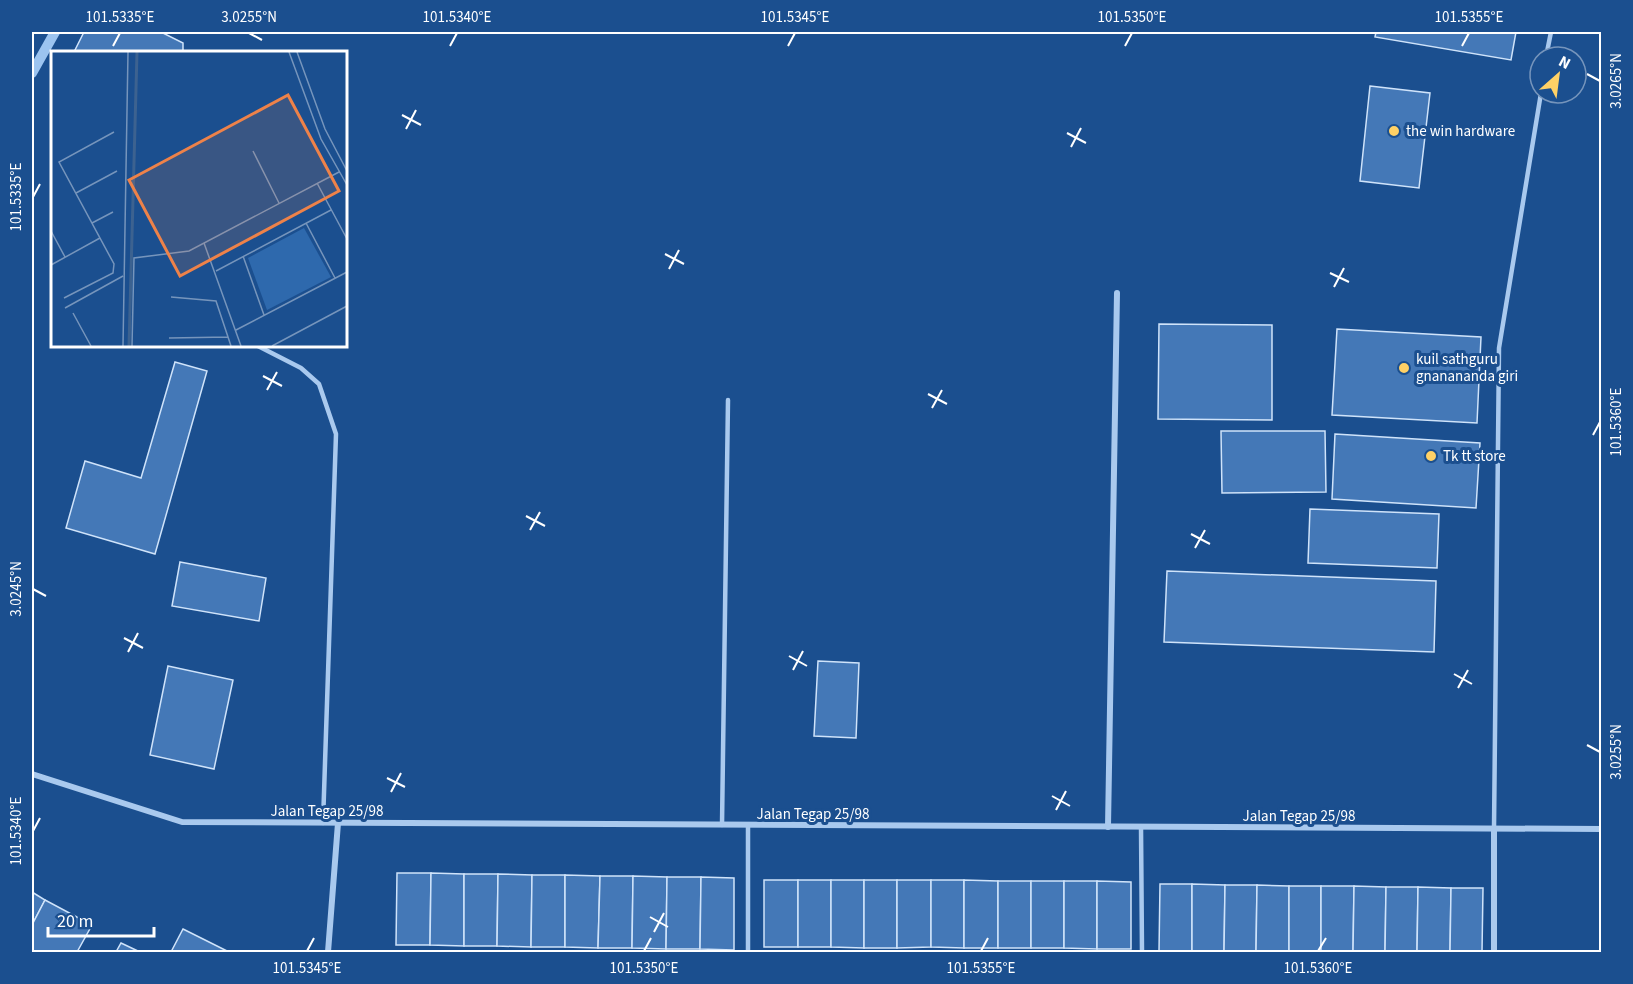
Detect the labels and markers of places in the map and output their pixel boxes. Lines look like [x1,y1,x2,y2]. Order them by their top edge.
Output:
place label: the win hardware [1406,121,1515,142]
marker: the win hardware [1387,124,1401,138]
place label: kuil sathguru gnanananda giri [1416,349,1518,387]
marker: kuil sathguru gnanananda giri [1397,361,1411,375]
place label: Tk tt store [1443,446,1506,467]
marker: Tk tt store [1424,449,1438,463]

